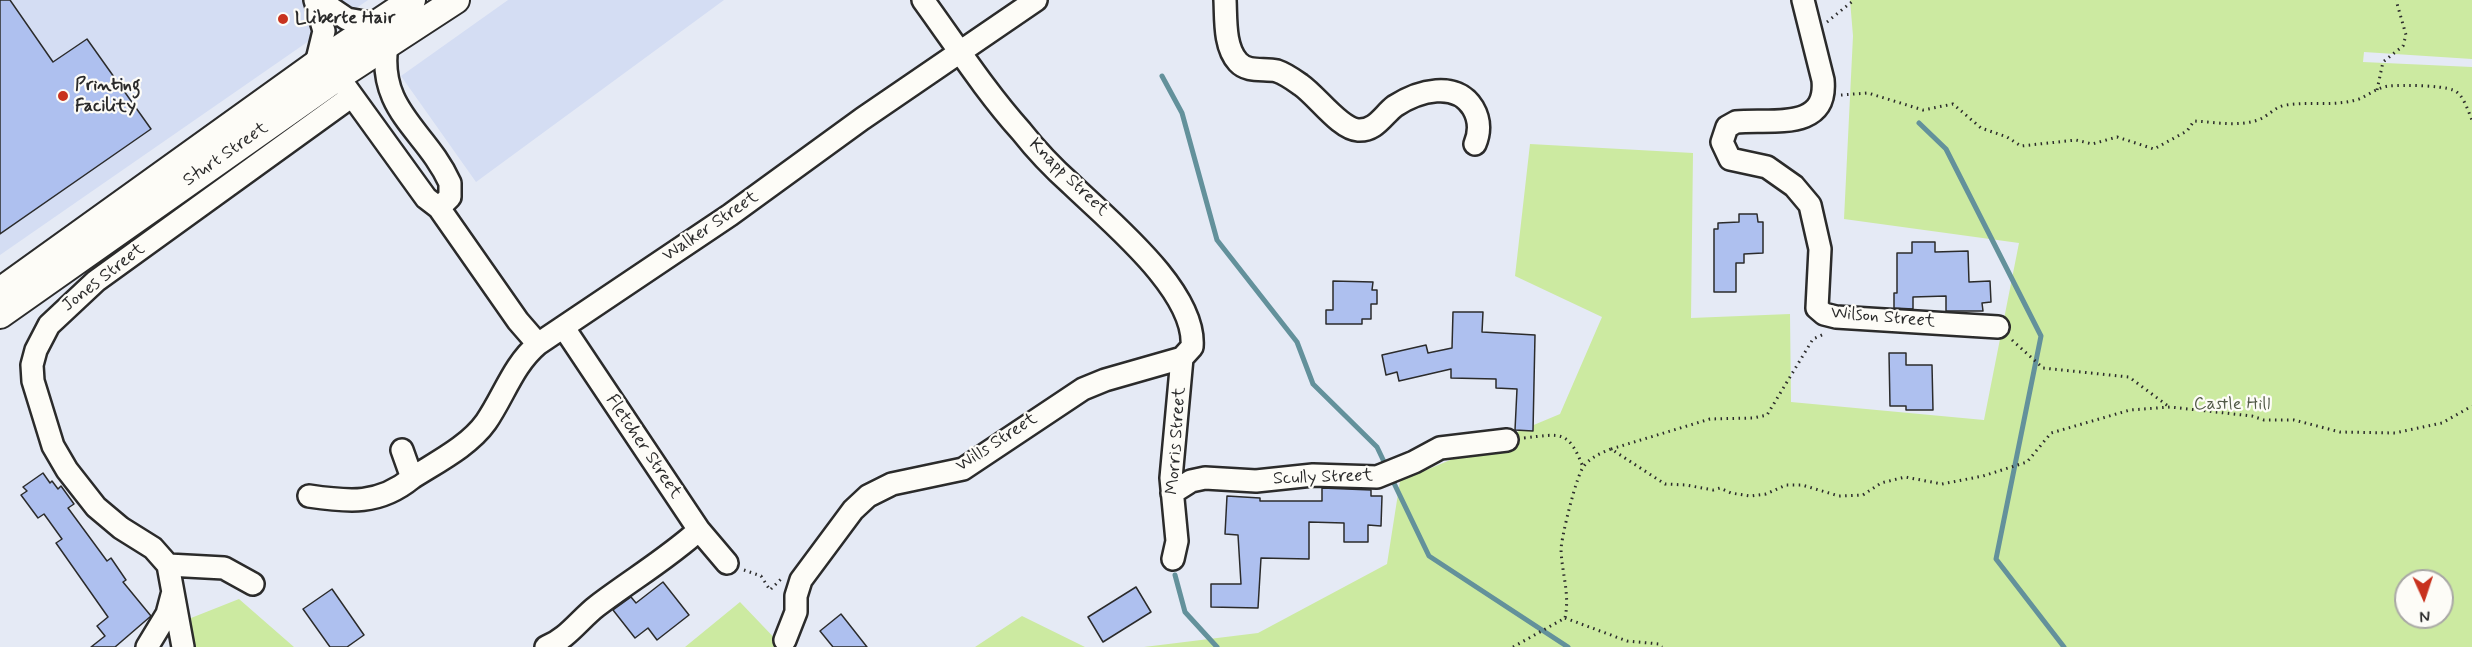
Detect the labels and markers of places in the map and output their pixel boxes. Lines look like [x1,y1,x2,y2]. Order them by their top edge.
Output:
place label: Lliberte Hair [295,8,395,30]
marker: Lliberte Hair [276,12,290,26]
place label: Printing Facility [75,75,140,118]
marker: Printing Facility [56,89,70,103]

